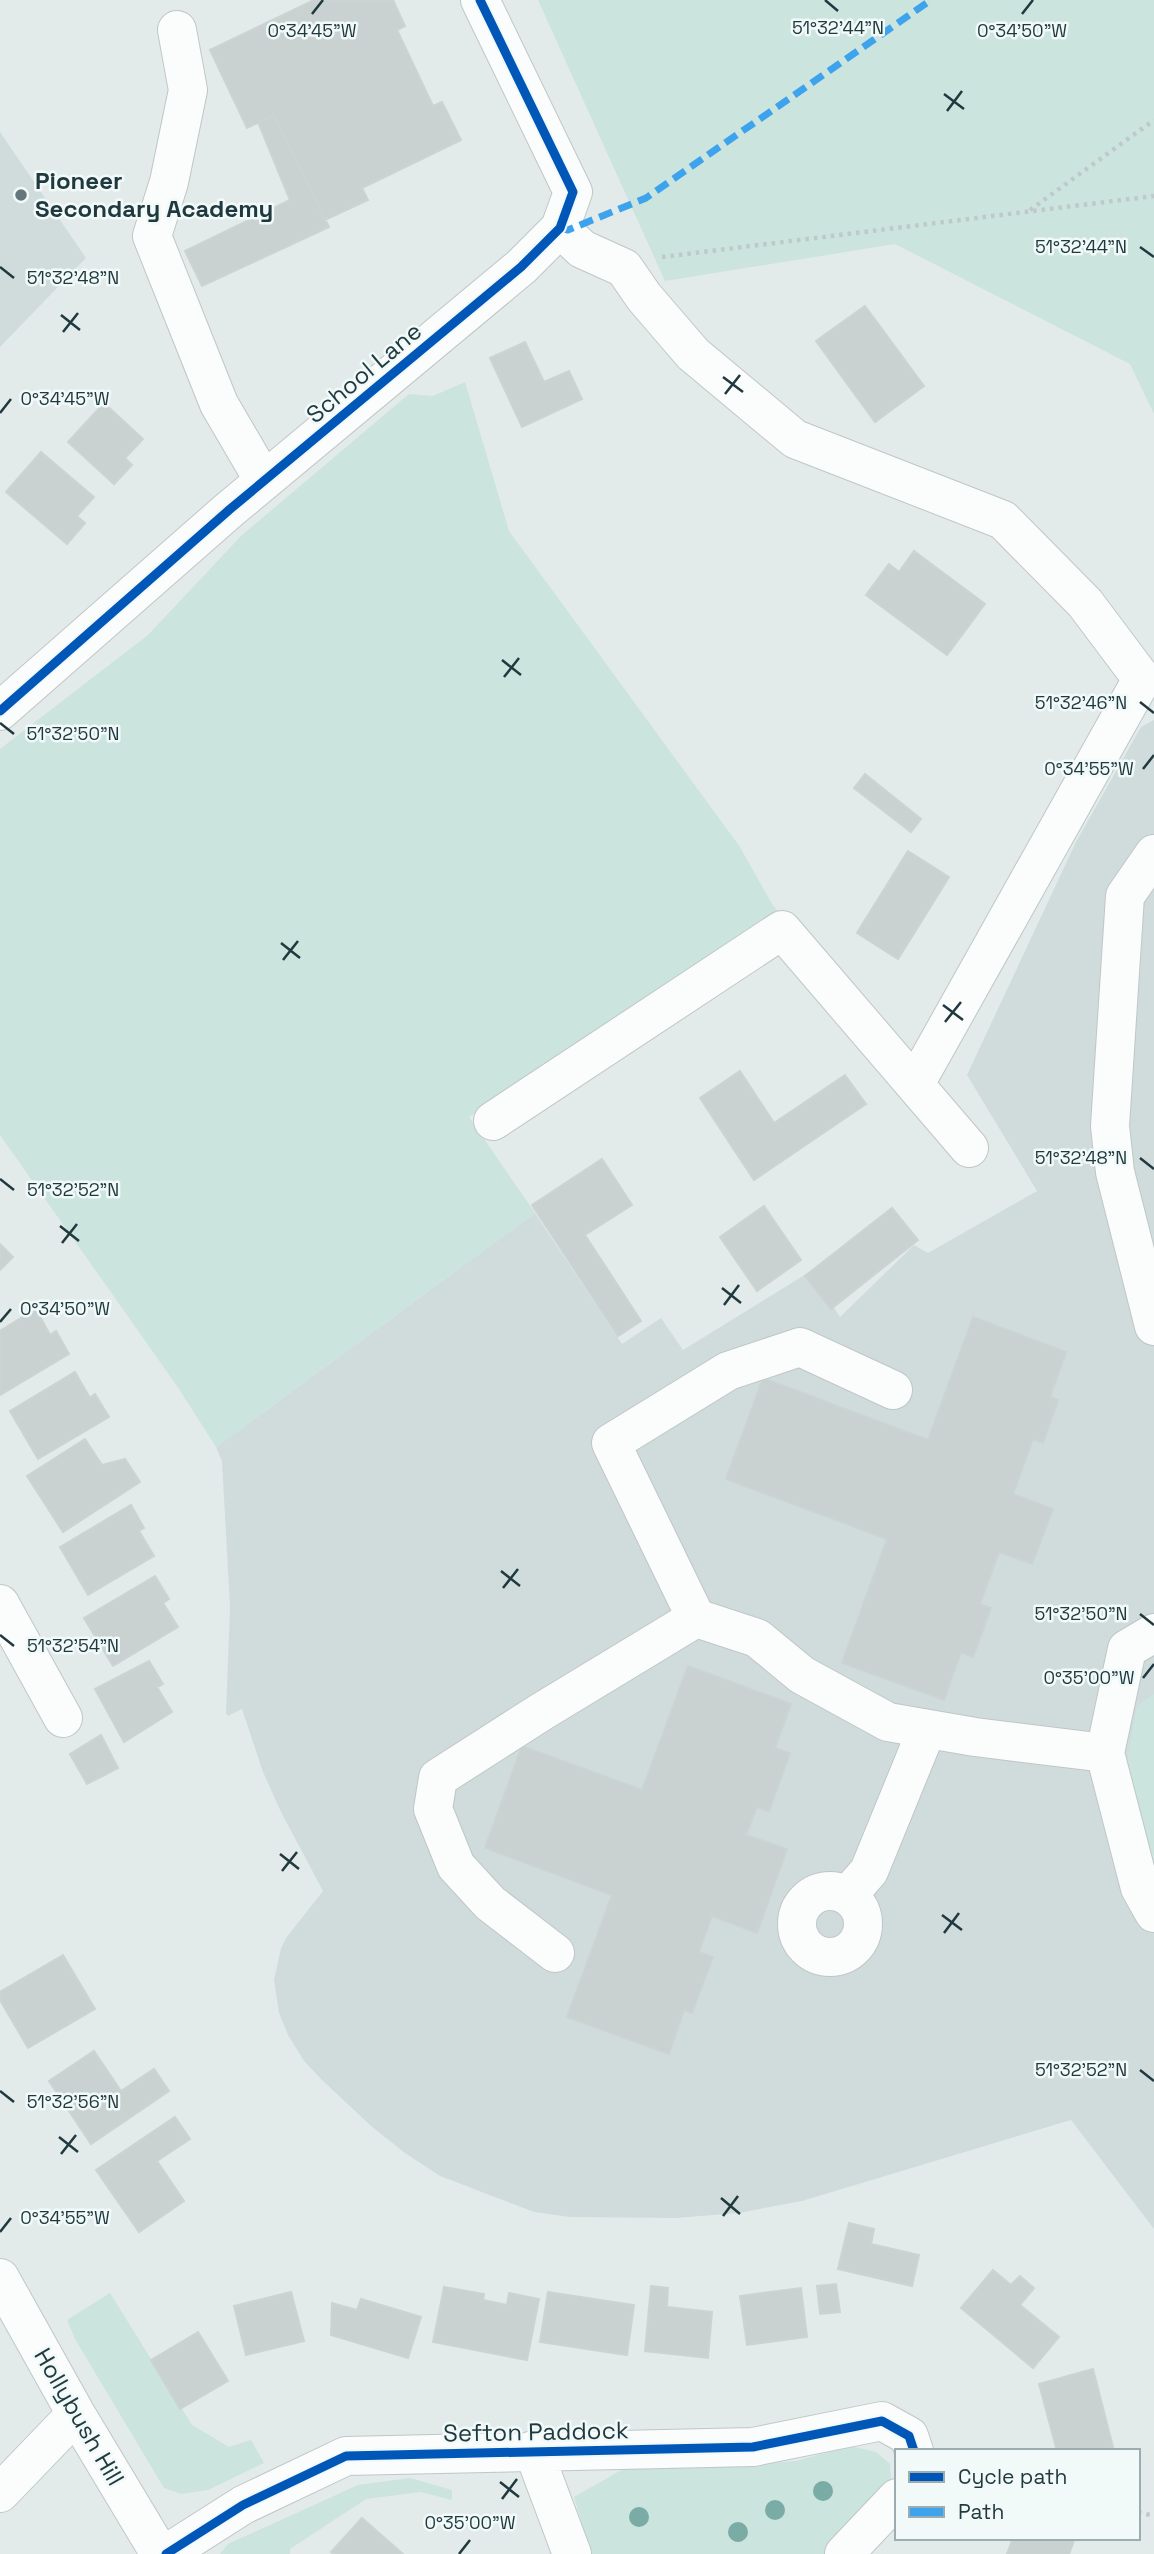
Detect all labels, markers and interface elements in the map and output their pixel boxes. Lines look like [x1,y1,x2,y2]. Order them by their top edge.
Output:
text: 51°32'44"N [792,16,884,39]
text: 0°34'45"W [267,19,357,42]
text: 0°34'50"W [977,19,1067,42]
place label: Pioneer Secondary Academy [35,165,273,224]
marker: Pioneer Secondary Academy [13,187,29,203]
text: 51°32'44"N [1035,235,1127,258]
text: 51°32'48"N [27,266,119,289]
street label: School Lane [300,315,428,430]
text: 0°34'45"W [20,387,110,410]
text: 51°32'46"N [1035,691,1127,714]
text: 51°32'50"N [26,722,120,745]
text: 0°34'55"W [1044,757,1134,780]
text: 51°32'48"N [1035,1146,1127,1169]
text: 51°32'52"N [27,1178,119,1201]
text: 0°34'50"W [20,1297,110,1320]
text: 51°32'50"N [1034,1602,1128,1625]
text: 51°32'54"N [27,1634,119,1657]
text: 0°35'00"W [1043,1666,1135,1689]
text: 51°32'52"N [1035,2058,1127,2081]
text: 51°32'56"N [27,2090,119,2113]
text: 0°34'55"W [20,2206,110,2229]
street label: Hollybush Hill [27,2342,131,2491]
street label: Sefton Paddock [443,2414,629,2449]
legend [895,2449,1140,2540]
text: Cycle path [958,2463,1067,2490]
text: Path [958,2498,1004,2525]
text: 0°35'00"W [424,2511,516,2534]

